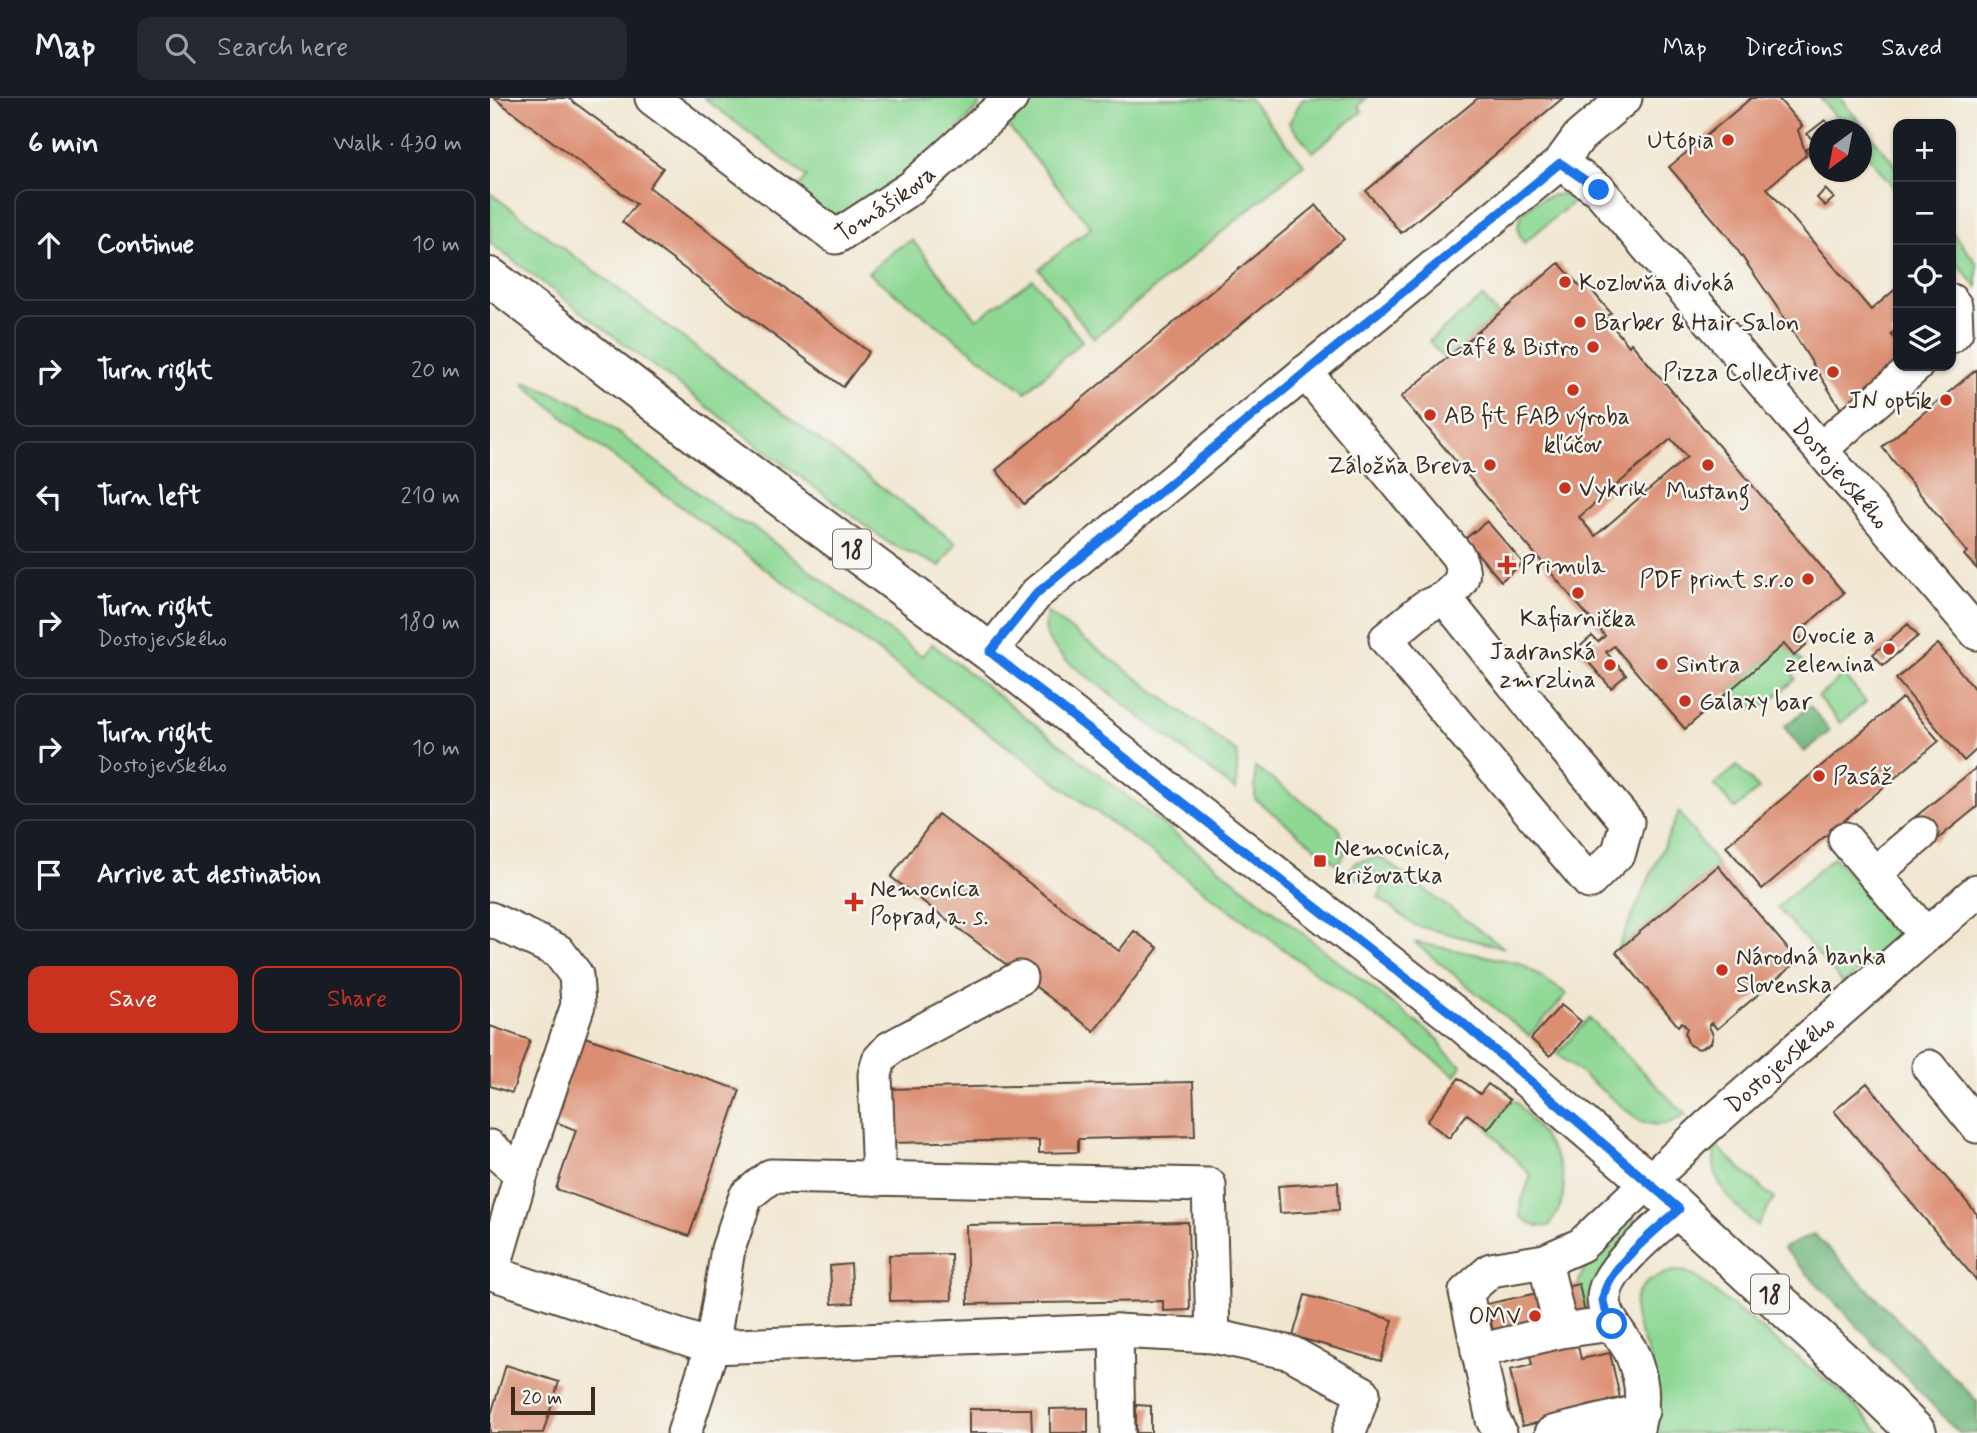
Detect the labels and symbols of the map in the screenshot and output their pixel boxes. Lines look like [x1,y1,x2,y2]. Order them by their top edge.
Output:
north arrow [1809,119,1872,182]
place label: Utópia [1647,126,1714,157]
marker: Utópia [1720,132,1736,148]
street label: Tomášikova [830,159,943,250]
route end [1583,174,1614,205]
place label: Kozlovňa divoká [1579,268,1734,299]
marker: Kozlovňa divoká [1557,274,1573,290]
place label: Barber & Hair Salon [1594,308,1800,339]
marker: Barber & Hair Salon [1572,314,1588,330]
place label: Café & Bistro [1445,333,1579,364]
marker: Café & Bistro [1585,339,1601,355]
place label: Pizza Collective [1663,358,1819,389]
marker: Pizza Collective [1825,364,1841,380]
marker: FAB výroba kľúčov [1565,382,1581,398]
place label: JN optik [1848,386,1932,417]
marker: JN optik [1938,392,1954,408]
place label: AB fit [1444,401,1507,432]
place label: FAB výroba kľúčov [1516,402,1630,461]
marker: AB fit [1422,407,1438,423]
street label: Dostojevského [1784,413,1896,536]
place label: Záložňa Breva [1327,451,1477,482]
marker: Záložňa Breva [1482,457,1498,473]
marker: Mustang [1700,457,1716,473]
place label: Vykrik [1579,474,1647,505]
place label: Mustang [1666,477,1750,511]
marker: Vykrik [1557,480,1573,496]
road number: 18 [833,530,871,569]
place label: Primula [1521,551,1606,582]
marker: Primula [1499,557,1515,573]
place label: PDF print s.r.o [1640,565,1794,596]
marker: PDF print s.r.o [1800,571,1816,587]
marker: Kafiarnička [1570,585,1586,601]
place label: Kafiarnička [1520,604,1636,635]
place label: Ovocie a zelenina [1785,621,1875,680]
place label: Jadranská zmrzlina [1489,637,1596,696]
marker: Ovocie a zelenina [1881,641,1897,657]
place label: Sintra [1676,650,1740,681]
marker: Sintra [1654,656,1670,672]
marker: Jadranská zmrzlina [1602,657,1618,673]
place label: Galaxy bar [1699,687,1813,718]
marker: Galaxy bar [1677,693,1693,709]
place label: Pasáž [1833,762,1893,793]
marker: Pasáž [1811,768,1827,784]
place label: Nemocnica, križovatka [1334,833,1449,892]
marker: Nemocnica, križovatka [1312,853,1328,869]
place label: Nemocnica Poprad, a. s. [870,874,989,933]
marker: Nemocnica Poprad, a. s. [844,892,864,912]
place label: Národná banka Slovenska [1736,942,1886,1001]
marker: Národná banka Slovenska [1714,962,1730,978]
street label: Dostojevského [1719,1008,1842,1121]
road number: 18 [1751,1274,1789,1314]
place label: OMV [1468,1302,1521,1333]
marker: OMV [1527,1308,1543,1324]
route start [1596,1308,1627,1339]
scale bar [511,1384,595,1416]

